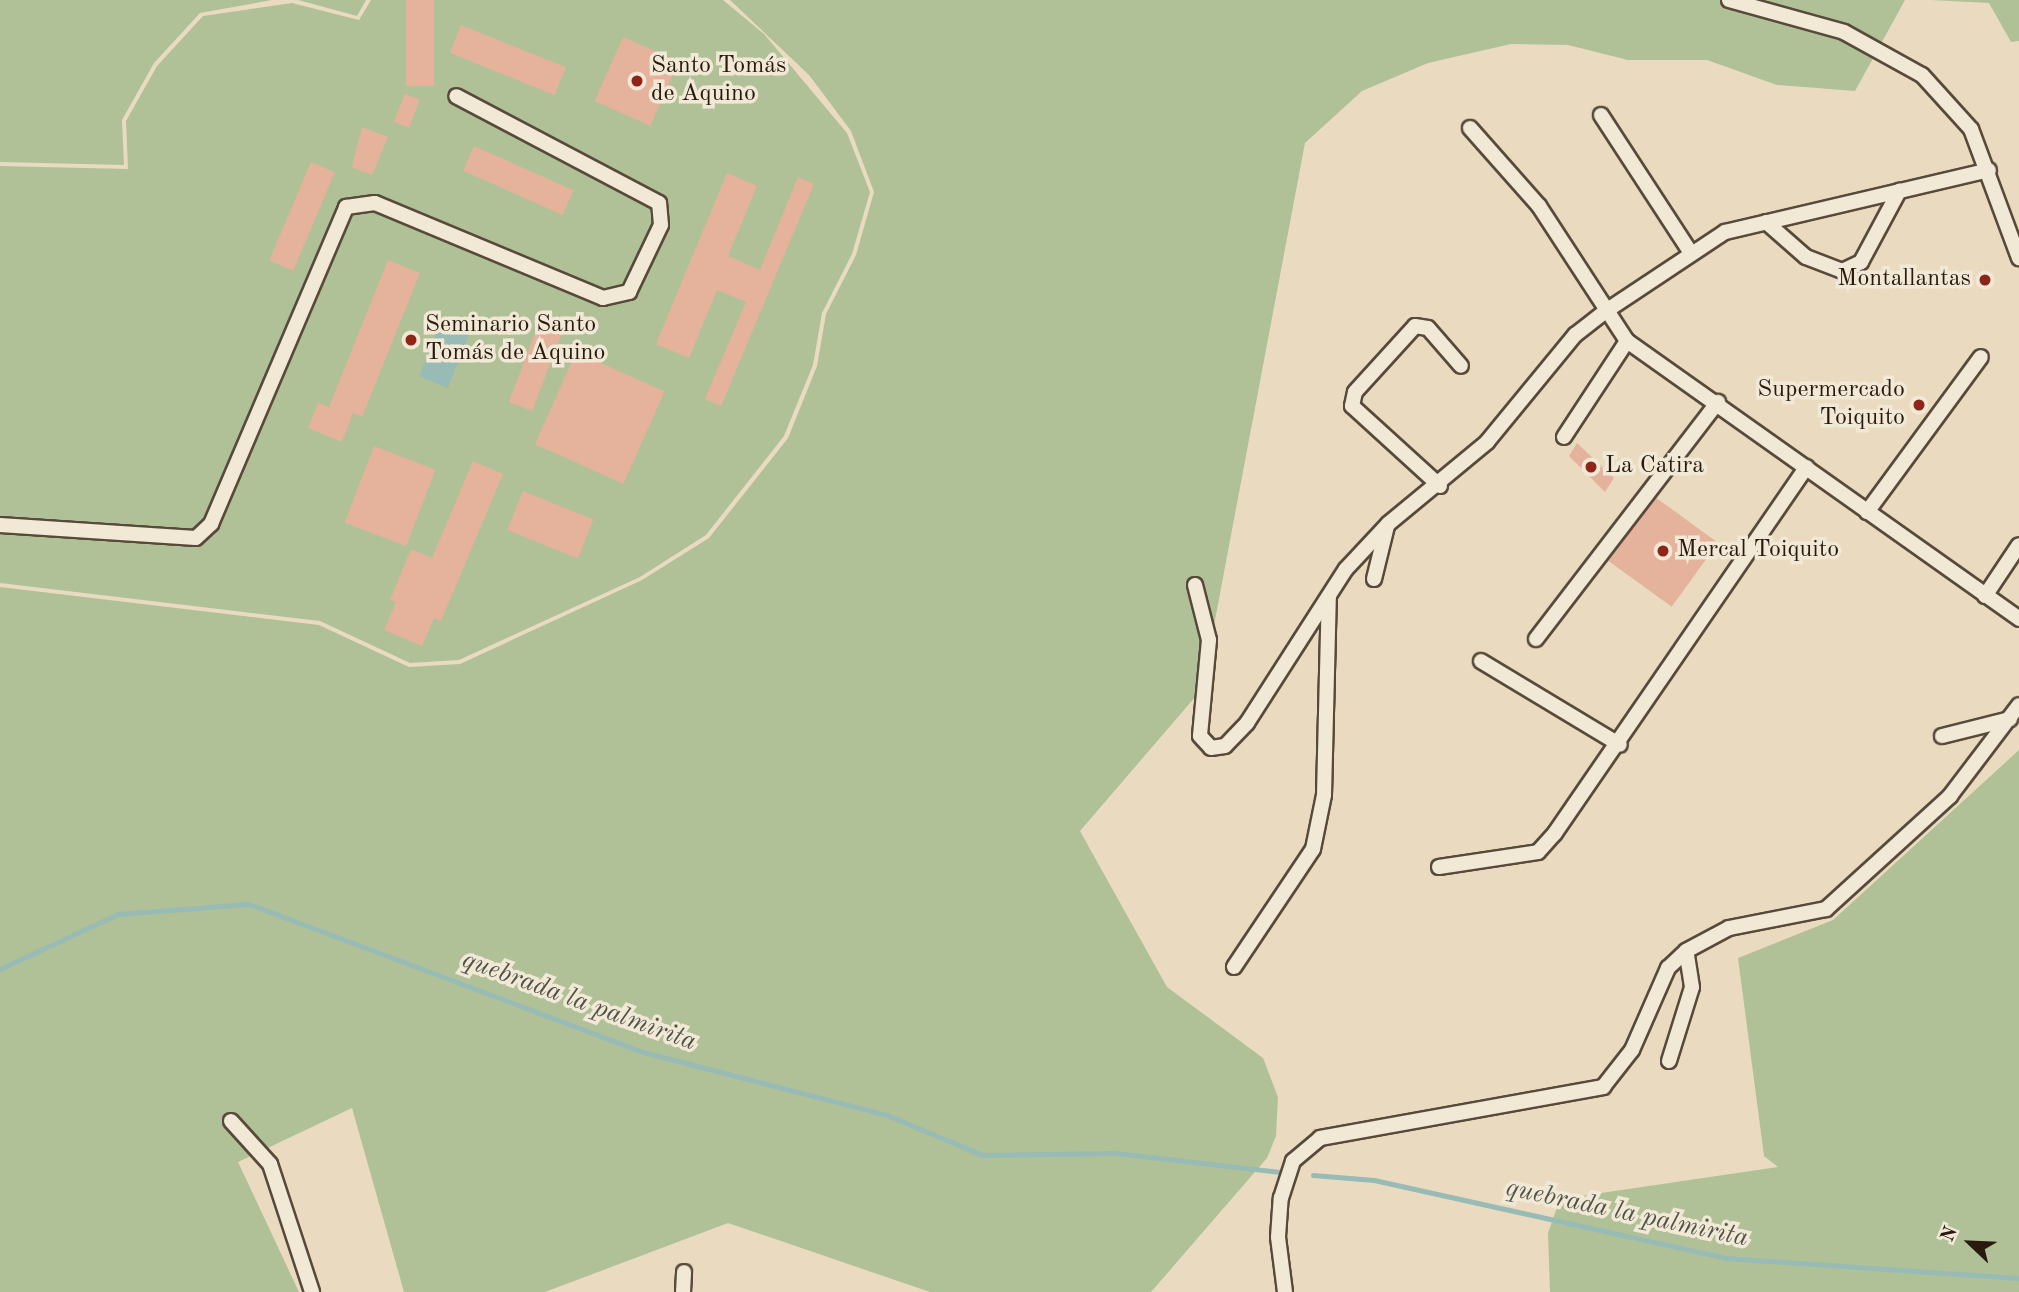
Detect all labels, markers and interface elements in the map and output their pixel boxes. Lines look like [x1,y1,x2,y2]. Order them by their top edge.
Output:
place label: Santo Tomás de Aquino [651,53,786,109]
marker: Santo Tomás de Aquino [629,73,645,89]
place label: Montallantas [1837,266,1971,294]
marker: Montallantas [1977,272,1993,288]
place label: Seminario Santo Tomás de Aquino [425,312,605,368]
marker: Seminario Santo Tomás de Aquino [403,332,419,348]
place label: Supermercado Toiquito [1757,377,1905,433]
marker: Supermercado Toiquito [1911,397,1927,413]
place label: La Catira [1605,453,1704,481]
marker: La Catira [1583,459,1599,475]
place label: Mercal Toiquito [1677,537,1839,565]
marker: Mercal Toiquito [1655,543,1671,559]
water label: quebrada la palmirita [458,945,700,1059]
water label: quebrada la palmirita [1503,1173,1751,1255]
north arrow [1935,1208,2005,1278]
text: N [1939,1224,1962,1245]

